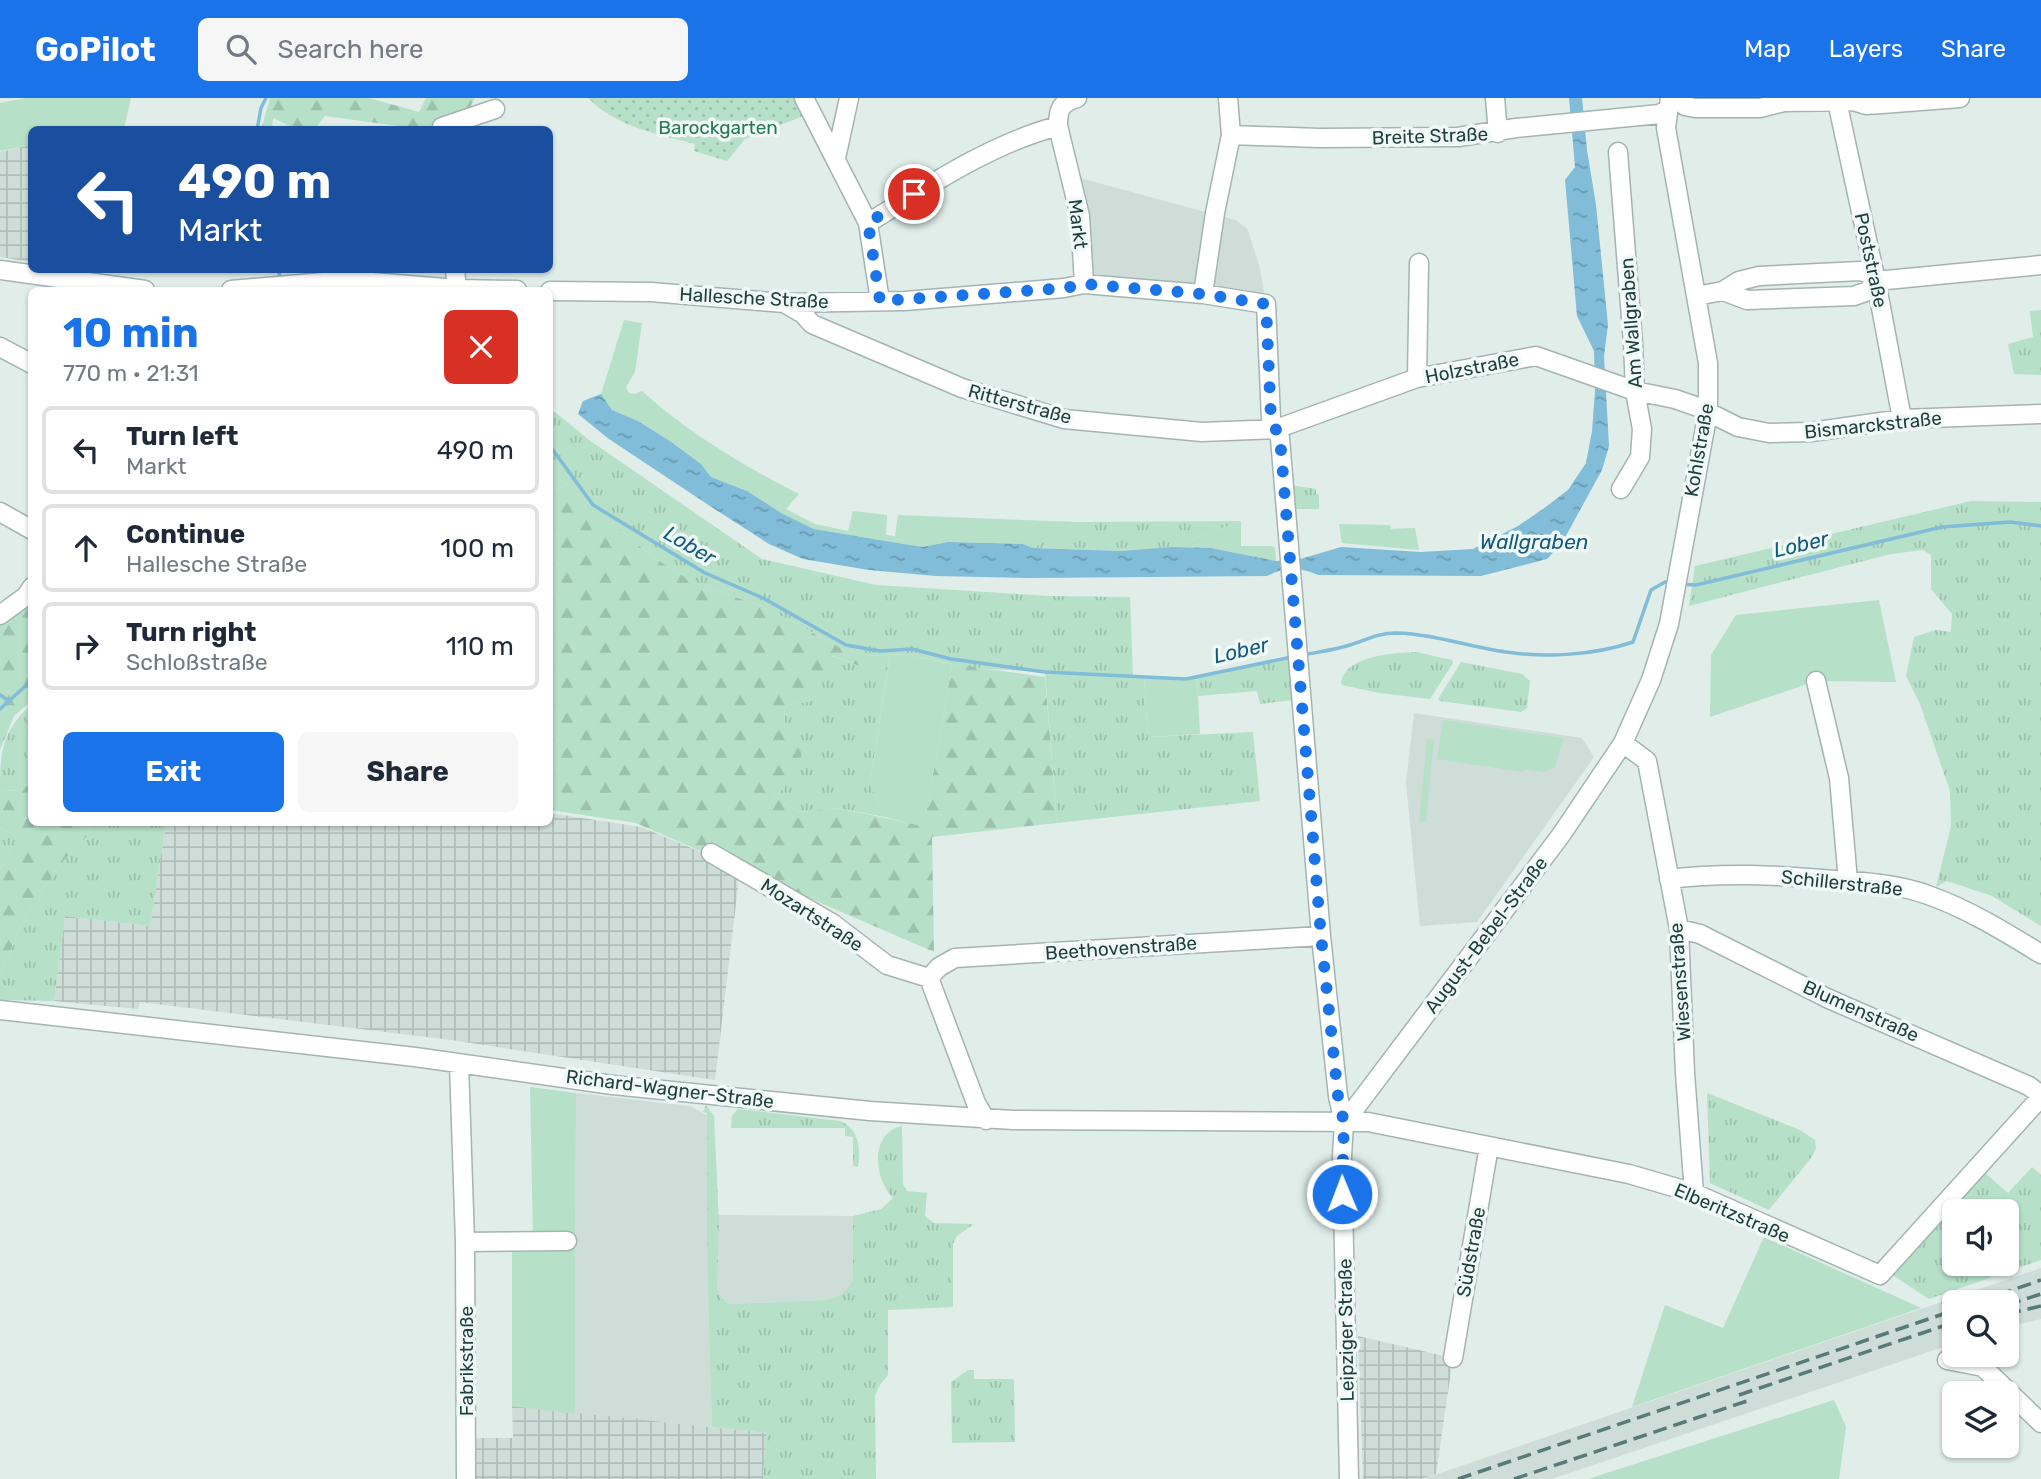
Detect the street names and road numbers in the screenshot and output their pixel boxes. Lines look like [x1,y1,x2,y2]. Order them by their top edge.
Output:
street label: Breite Straße [1371,122,1489,150]
street label: Markt [1064,198,1093,251]
street label: Poststraße [1850,210,1892,310]
street label: Am Wallgraben [1615,257,1647,389]
street label: Hallesche Straße [679,283,829,313]
street label: Holzstraße [1423,348,1521,388]
street label: Ritterstraße [966,379,1074,429]
street label: Kohlstraße [1679,401,1719,499]
street label: Bismarckstraße [1803,406,1943,444]
street label: August-Bebel-Straße [1420,852,1552,1018]
street label: Schillerstraße [1780,865,1904,901]
street label: Mozartstraße [757,873,867,957]
street label: Wiesenstraße [1664,922,1696,1042]
street label: Beethovenstraße [1044,931,1198,965]
street label: Blumenstraße [1800,975,1922,1047]
street label: Richard-Wagner-Straße [565,1065,775,1113]
street label: Elberitzstraße [1671,1178,1793,1248]
street label: Südstraße [1452,1205,1490,1299]
street label: Leipziger Straße [1333,1258,1359,1402]
street label: Fabrikstraße [455,1306,478,1416]

